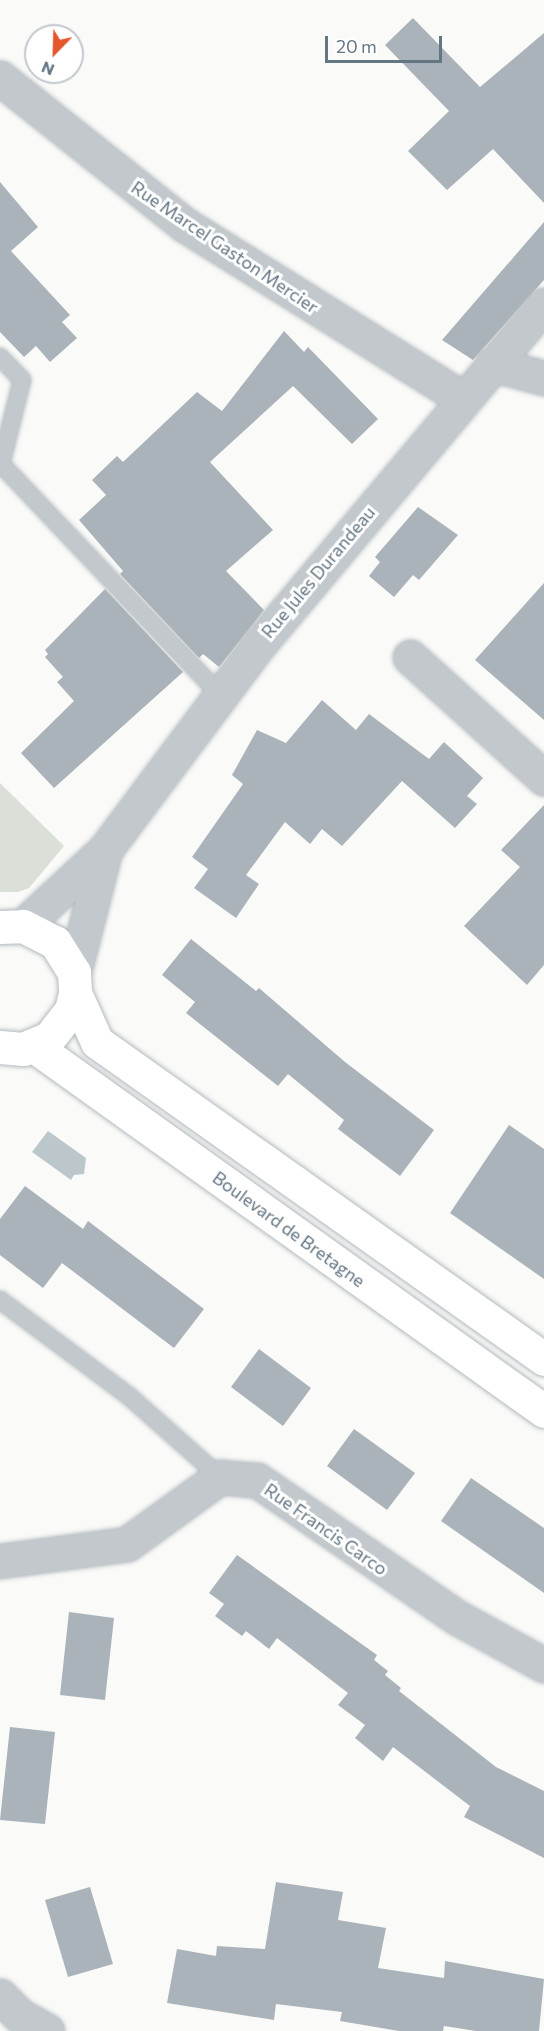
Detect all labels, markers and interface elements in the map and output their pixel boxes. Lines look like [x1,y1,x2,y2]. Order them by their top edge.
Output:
north arrow [24,24,84,84]
scale bar [328,24,445,62]
text: 20 m [336,35,377,57]
text: N [38,58,57,80]
street label: Rue Marcel Gaston Mercier [127,176,323,318]
street label: Rue Jules Durandeau [257,502,379,642]
street label: Boulevard de Bretagne [209,1166,369,1292]
street label: Rue Francis Carco [260,1479,392,1579]

